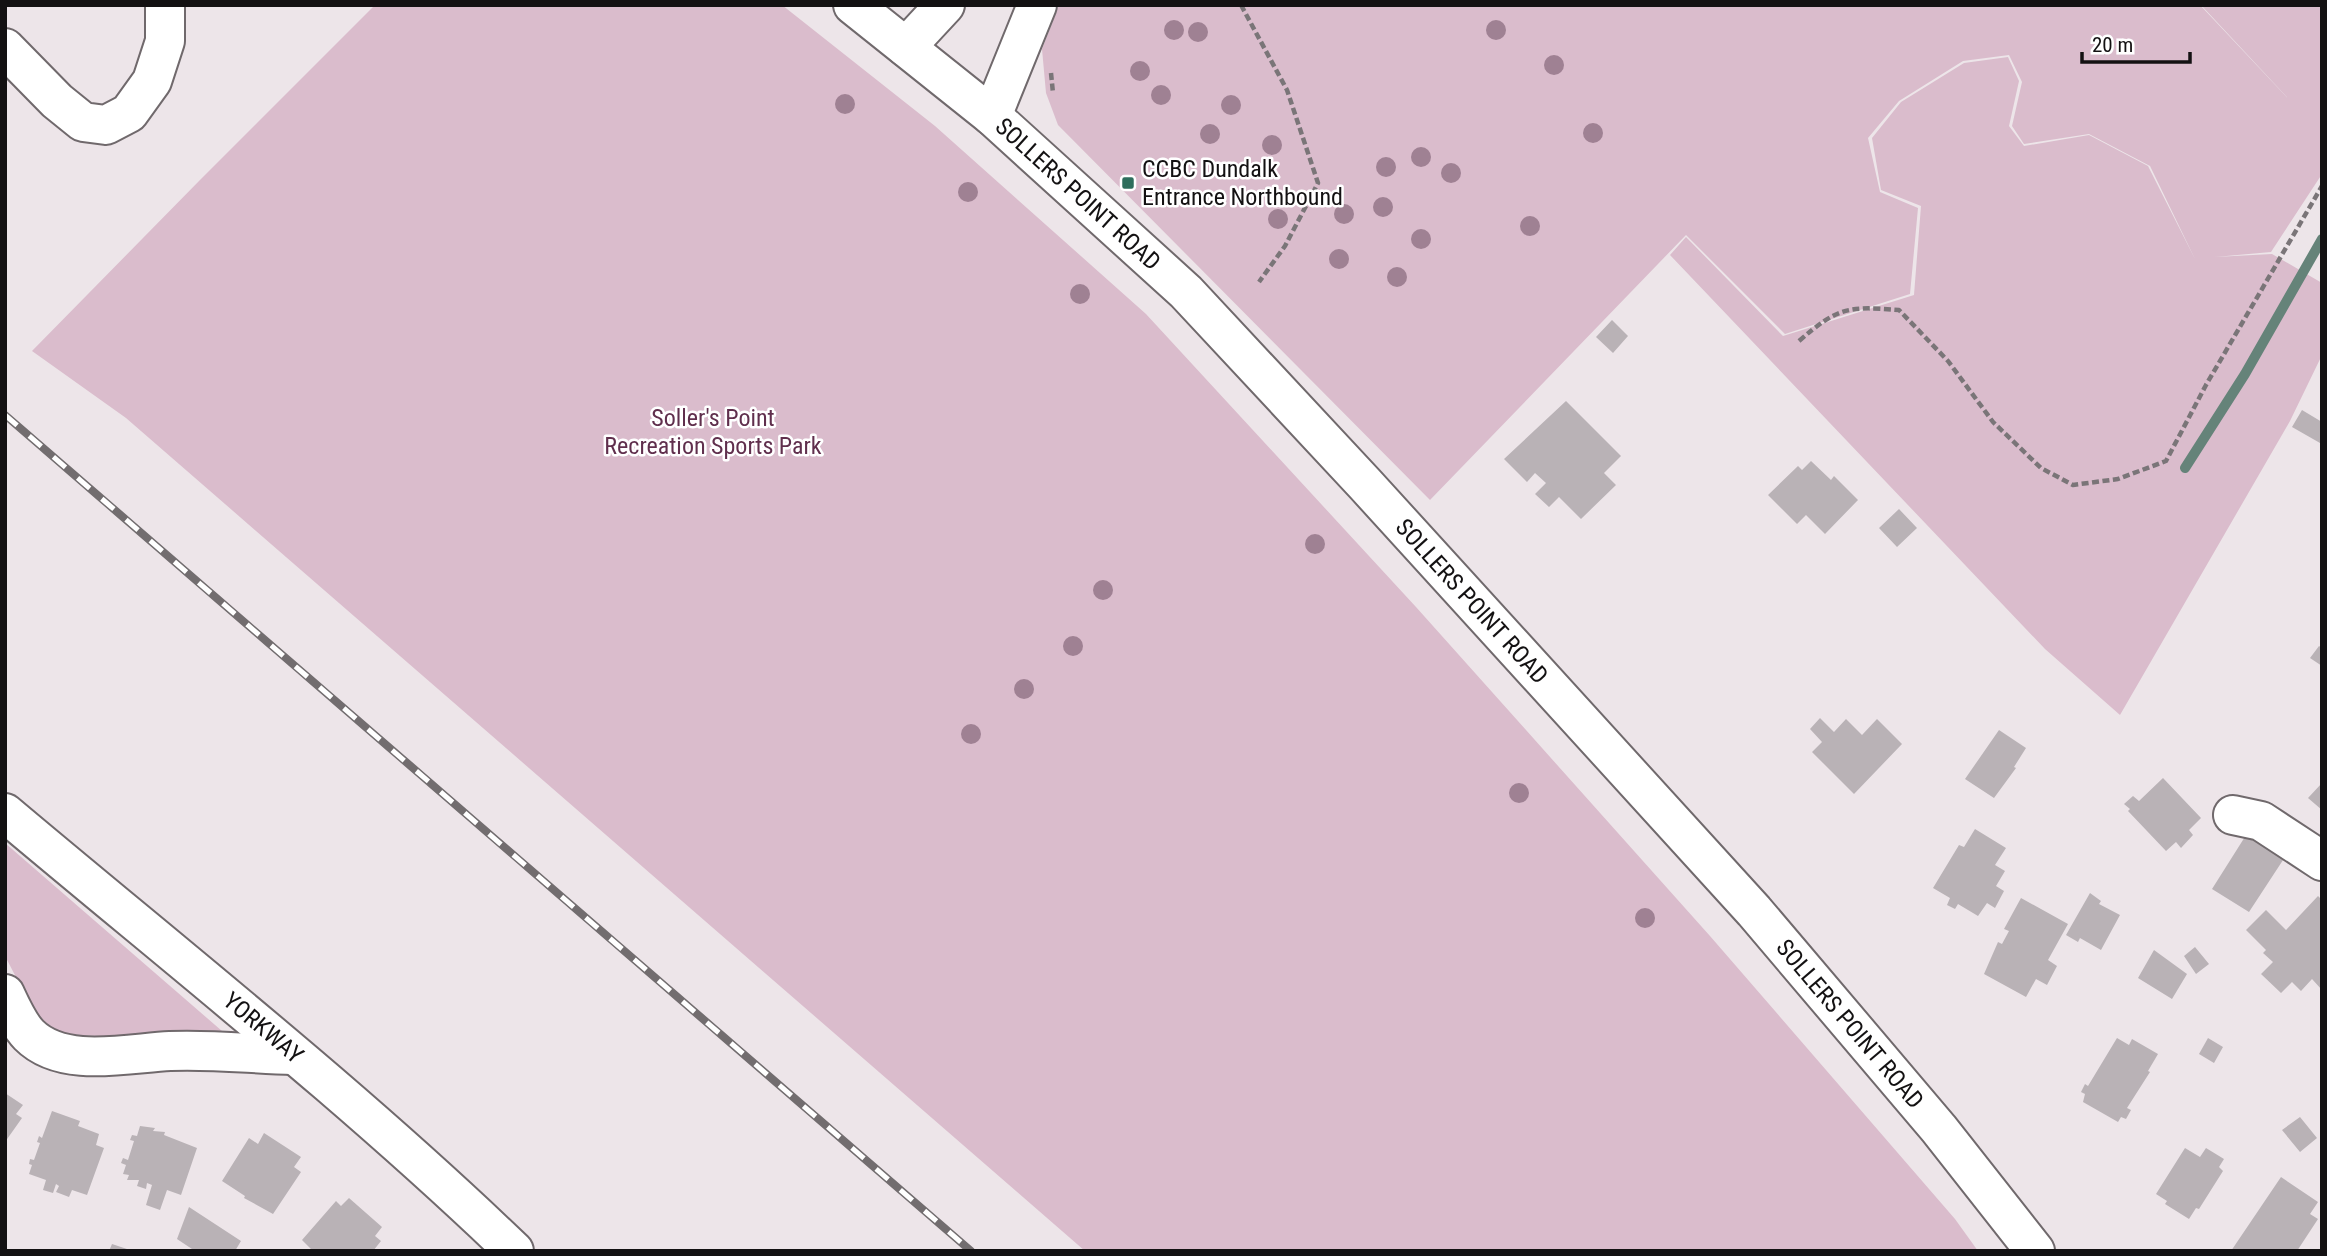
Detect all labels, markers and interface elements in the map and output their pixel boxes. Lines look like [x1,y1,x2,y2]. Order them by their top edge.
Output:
scale bar [2082,21,2190,65]
text: 20 m [2092,33,2133,57]
street label: SOLLERS POINT ROAD [990,112,1166,276]
place label: CCBC Dundalk Entrance Northbound [1142,155,1343,211]
marker: CCBC Dundalk Entrance Northbound [1120,175,1136,191]
park label: Soller's Point Recreation Sports Park [604,404,822,460]
street label: SOLLERS POINT ROAD [1390,513,1554,689]
street label: SOLLERS POINT ROAD [1770,934,1929,1114]
street label: YORKWAY [218,986,309,1070]

